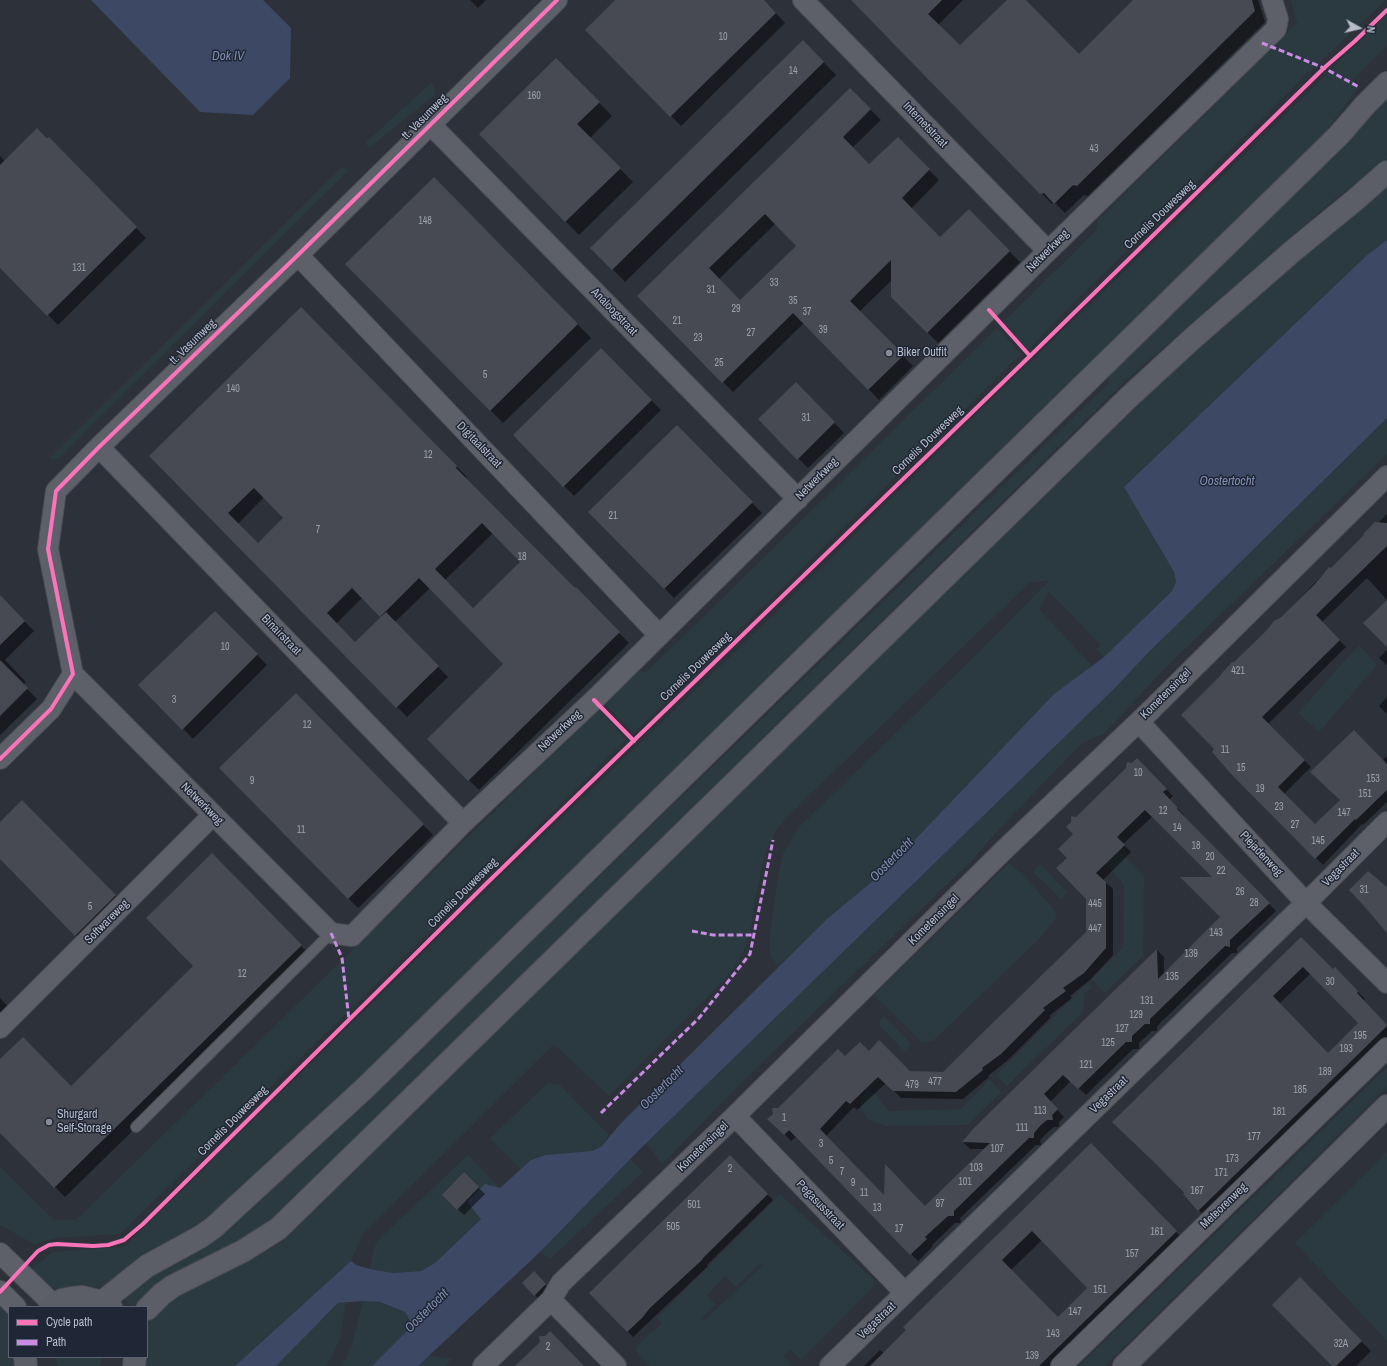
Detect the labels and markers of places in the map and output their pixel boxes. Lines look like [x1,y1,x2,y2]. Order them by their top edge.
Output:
place label: Biker Outfit [897,346,947,360]
marker: Biker Outfit [884,348,894,358]
place label: Shurgard Self-Storage [57,1108,112,1136]
marker: Shurgard Self-Storage [44,1117,54,1127]

